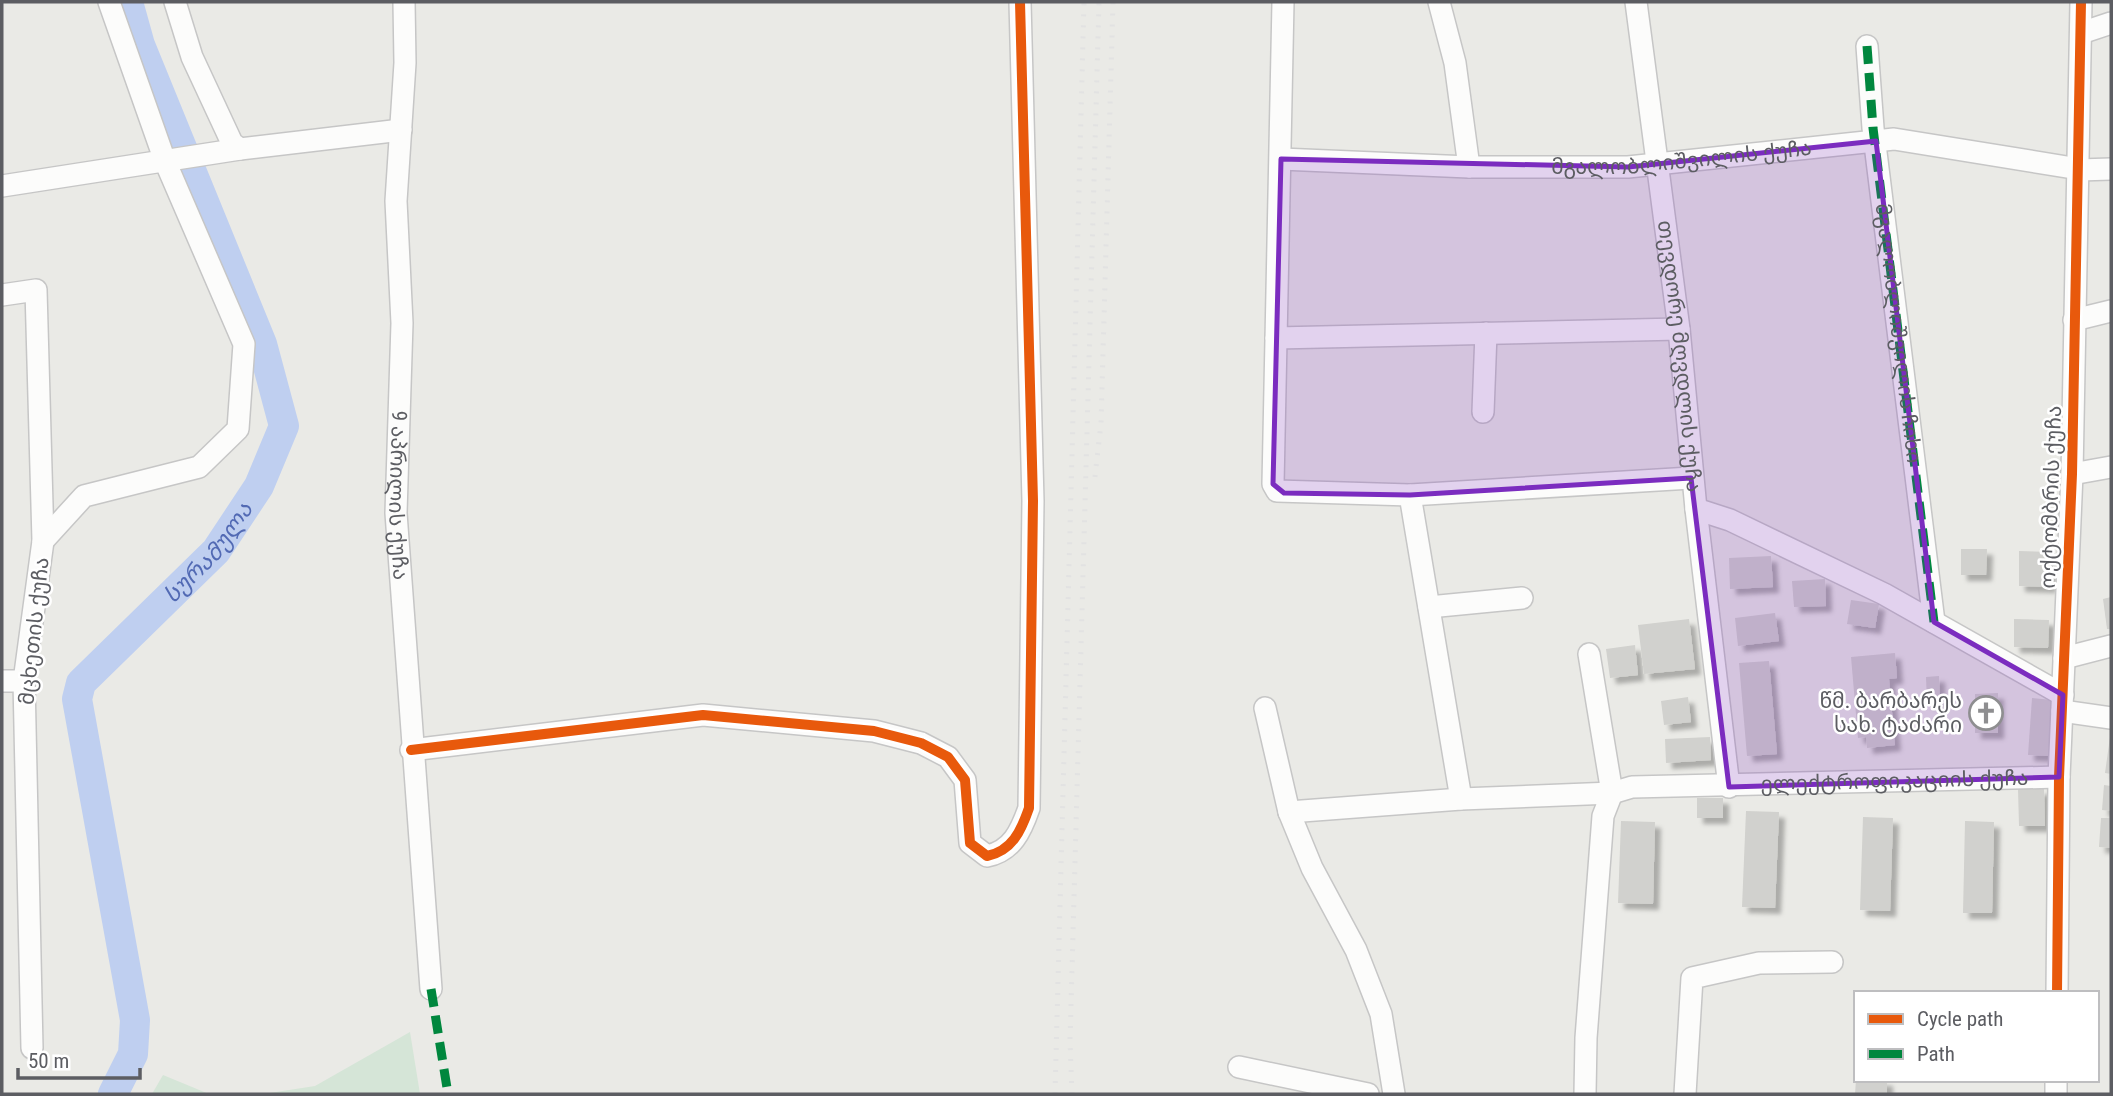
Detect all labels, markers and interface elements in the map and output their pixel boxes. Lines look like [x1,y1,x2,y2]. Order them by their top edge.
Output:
street label: მგალობლიშვილის ქუჩა [1551,136,1813,180]
street label: მგალობლიშვილის ჩიხი [1870,202,1926,464]
street label: თევდორე მღვდლის ქუჩა [1653,219,1706,493]
street label: ოქტომბრის ქუჩა [2036,405,2066,589]
street label: 9 აპრილის ქუჩა [383,410,413,581]
water label: სურამულა [158,497,259,609]
street label: მცხეთის ქუჩა [14,556,54,706]
place label: წმ. ბარბარეს სახ. ტაძარი [1819,689,1962,737]
church icon: წმ. ბარბარეს სახ. ტაძარი [1967,694,2005,732]
street label: ელექტროფიკაციის ქუჩა [1760,766,2029,797]
legend [1854,991,2099,1082]
text: Cycle path [1917,1007,2003,1031]
scale bar [18,1036,140,1080]
text: Path [1917,1042,1955,1066]
text: 50 m [28,1049,69,1073]

